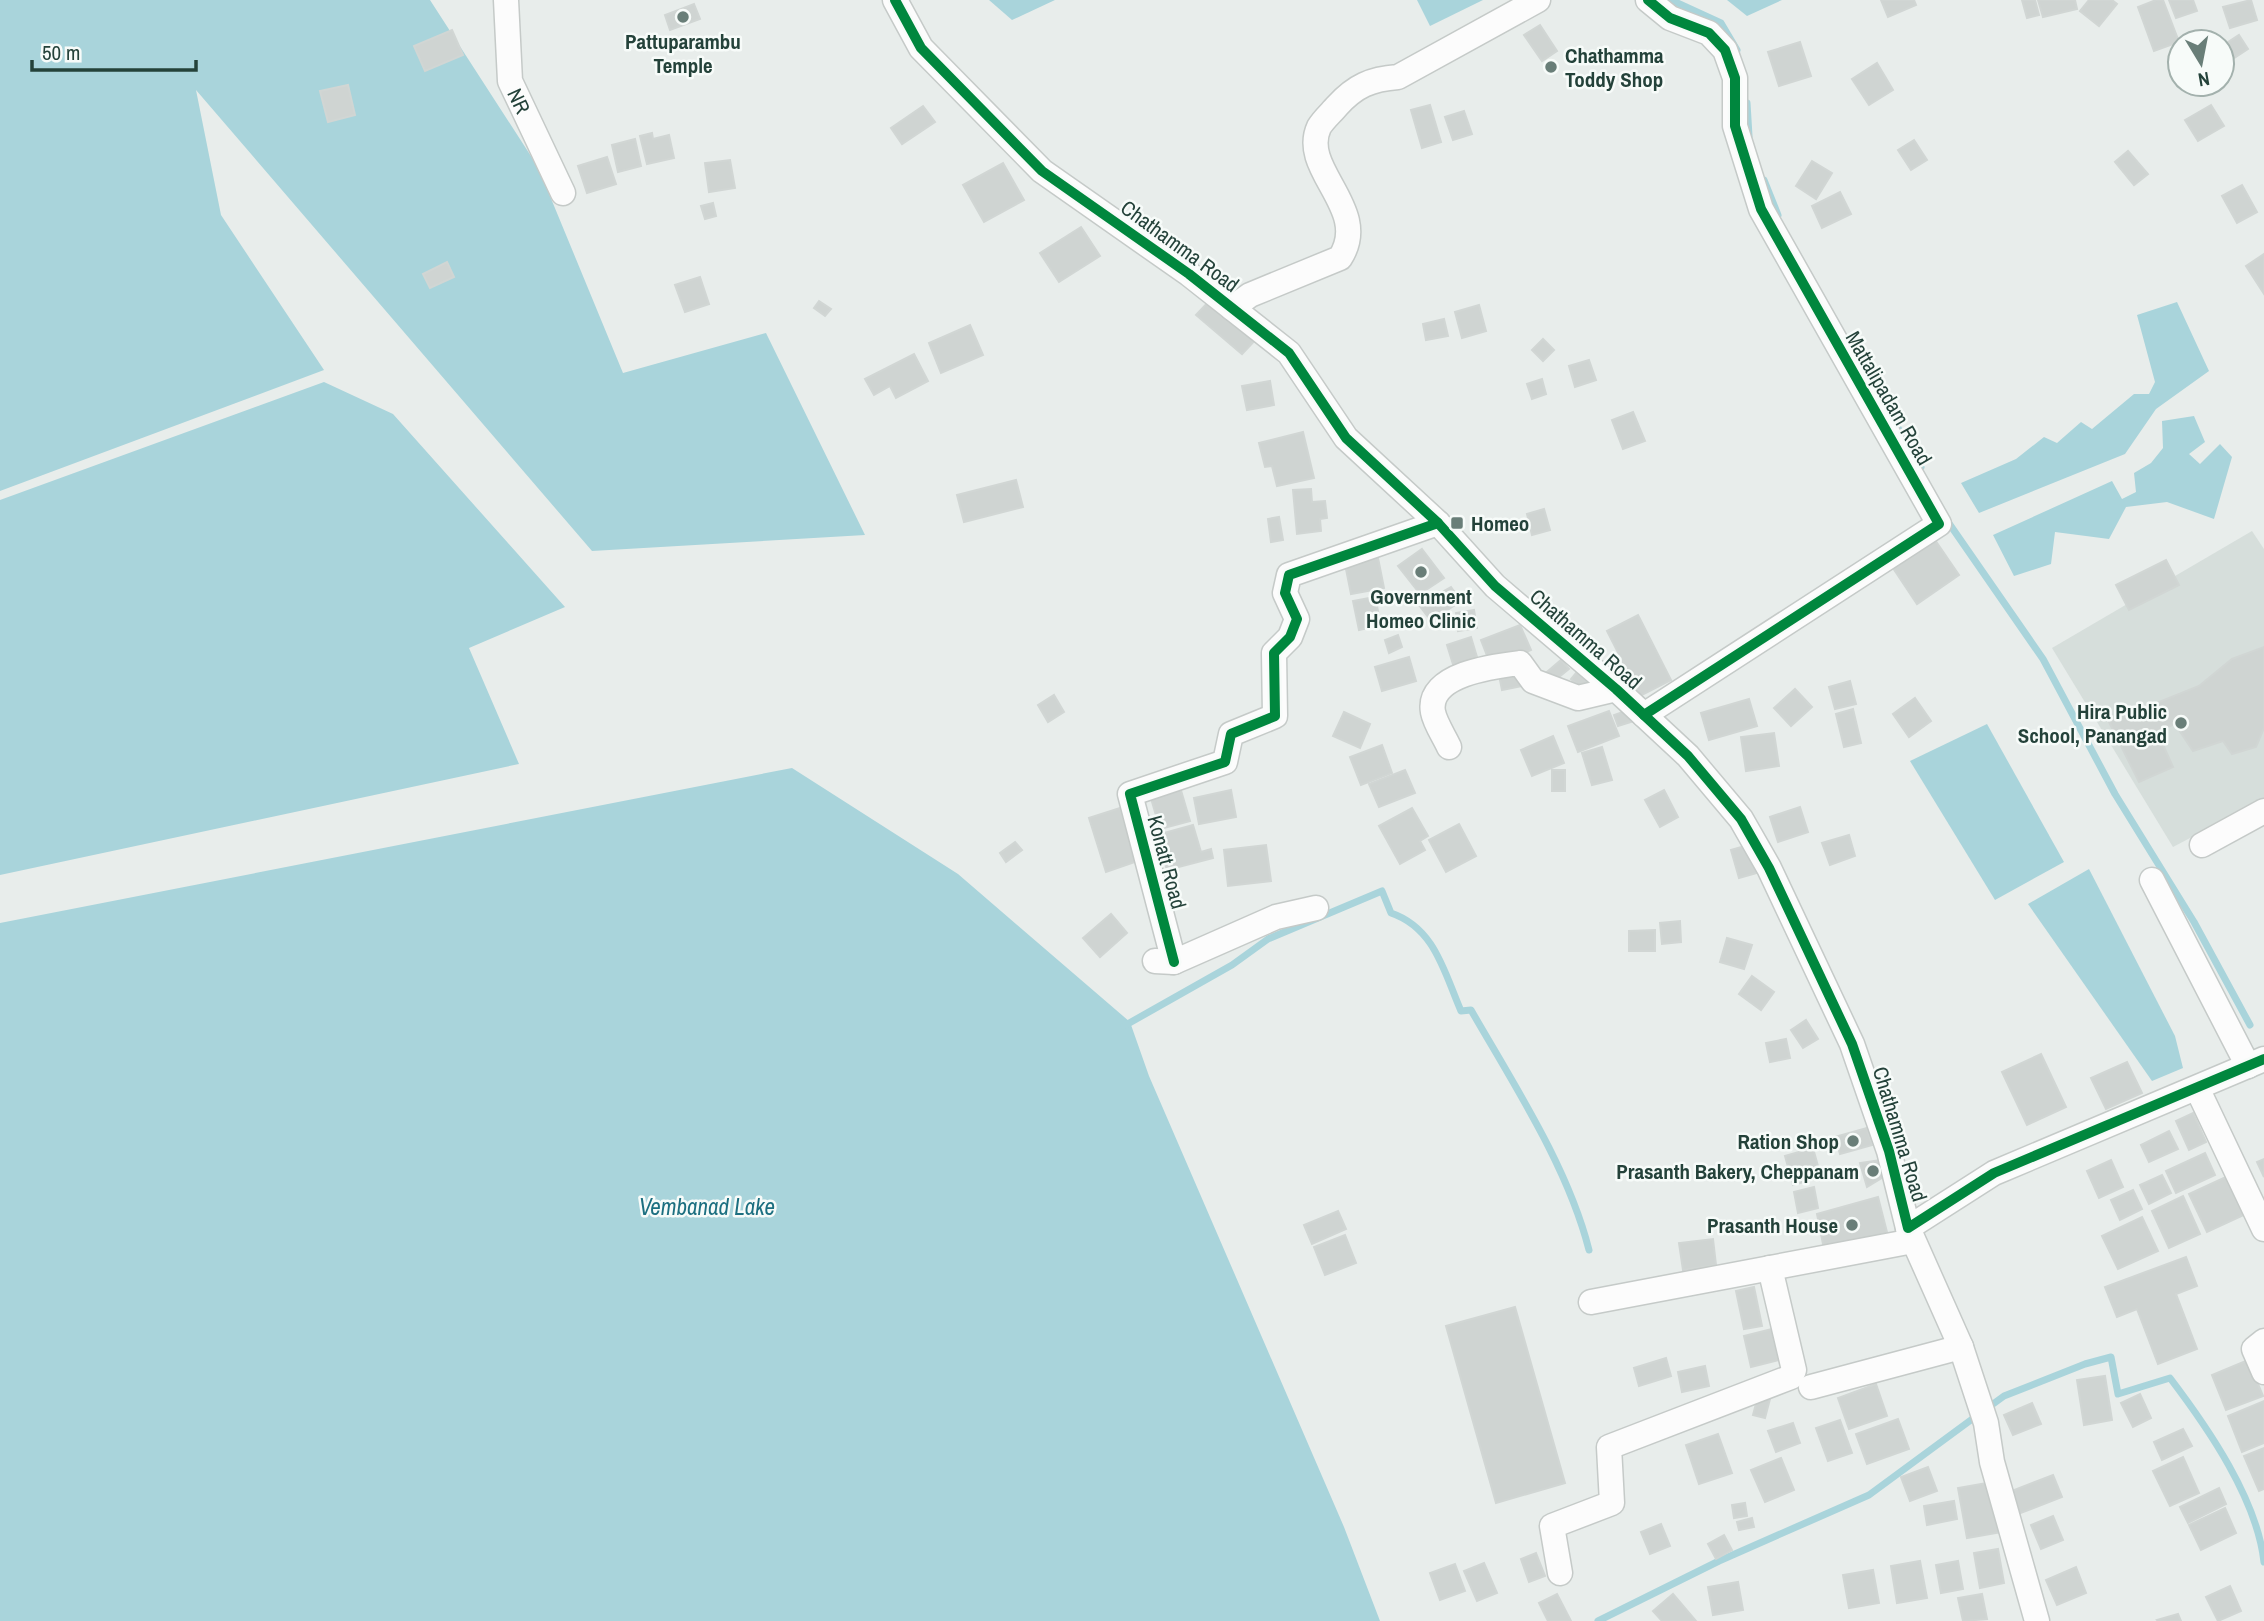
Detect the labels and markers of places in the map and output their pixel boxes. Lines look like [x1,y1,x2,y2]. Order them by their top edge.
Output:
marker: Pattuparambu Temple [675,9,691,25]
place label: Pattuparambu Temple [625,27,741,80]
place label: Chathamma Toddy Shop [1565,41,1664,94]
marker: Chathamma Toddy Shop [1543,59,1559,75]
place label: Homeo [1471,509,1529,538]
marker: Homeo [1449,515,1465,531]
marker: Government Homeo Clinic [1413,564,1429,580]
place label: Government Homeo Clinic [1366,582,1476,635]
place label: Hira Public School, Panangad [2018,697,2167,750]
marker: Hira Public School, Panangad [2173,715,2189,731]
place label: Ration Shop [1738,1127,1839,1156]
marker: Ration Shop [1845,1133,1861,1149]
place label: Prasanth Bakery, Cheppanam [1616,1157,1859,1186]
marker: Prasanth Bakery, Cheppanam [1865,1163,1881,1179]
place label: Prasanth House [1707,1211,1838,1240]
marker: Prasanth House [1844,1217,1860,1233]

